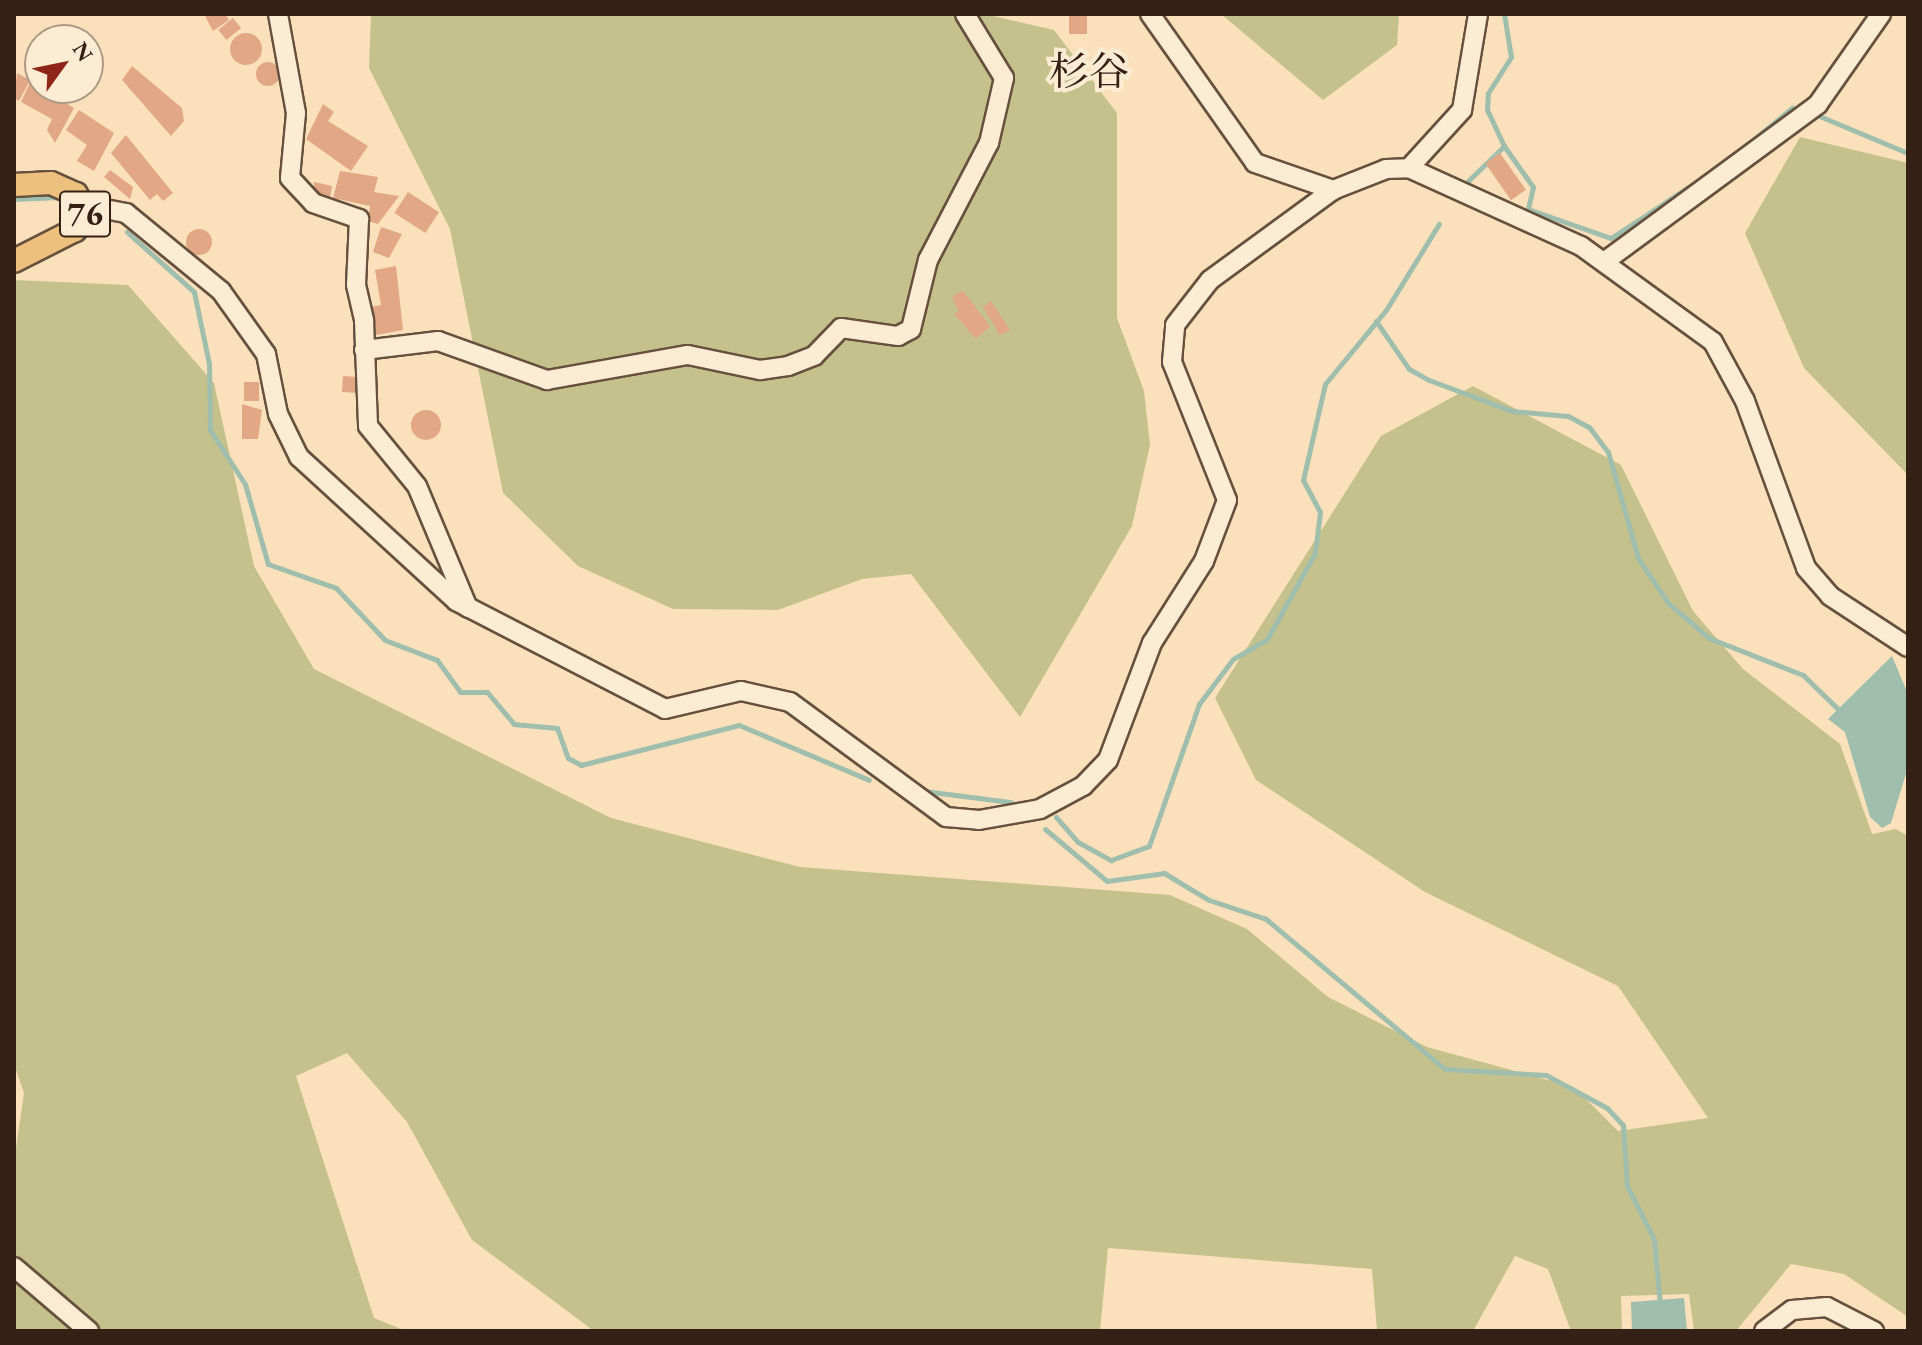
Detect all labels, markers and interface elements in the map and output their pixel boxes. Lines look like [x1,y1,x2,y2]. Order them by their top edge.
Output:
north arrow [24,24,104,104]
text: N [66,36,100,67]
district label: 杉谷 [1049,47,1129,95]
road number: 76 [59,184,111,244]

